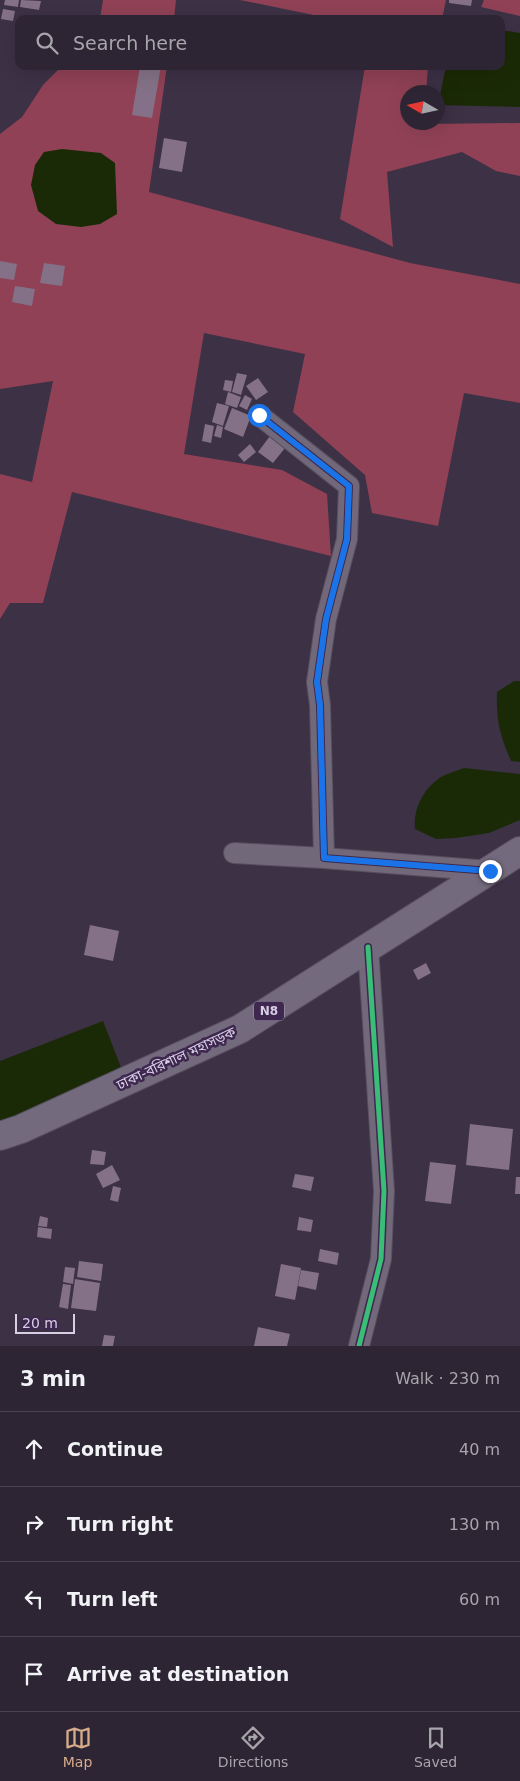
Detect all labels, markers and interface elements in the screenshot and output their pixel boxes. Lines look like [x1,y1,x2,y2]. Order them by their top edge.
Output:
search box [15,15,505,70]
icon: search [33,29,61,57]
text: Search here [73,32,187,54]
north arrow [400,85,445,130]
route start [248,404,271,427]
route end [479,860,502,883]
road number: N8 [254,1001,284,1020]
street label: ঢাকা-বরিশাল মহাসড়ক [113,1023,239,1093]
scale bar [15,1311,75,1334]
text: 20 m [22,1315,58,1331]
text: 3 min [20,1367,86,1391]
text: Walk · 230 m [395,1369,500,1388]
icon: ahead [20,1435,48,1463]
text: Continue [67,1438,163,1460]
text: 40 m [459,1440,500,1459]
icon: right [20,1510,48,1538]
text: Turn right [67,1513,173,1535]
text: 130 m [449,1515,500,1534]
icon: left [20,1585,48,1613]
text: Turn left [67,1588,158,1610]
text: 60 m [459,1590,500,1609]
icon: arrive [20,1660,48,1688]
text: Arrive at destination [67,1663,289,1685]
tab: Map [63,1724,92,1770]
tab: Directions [218,1724,288,1770]
tab: Saved [414,1724,457,1770]

